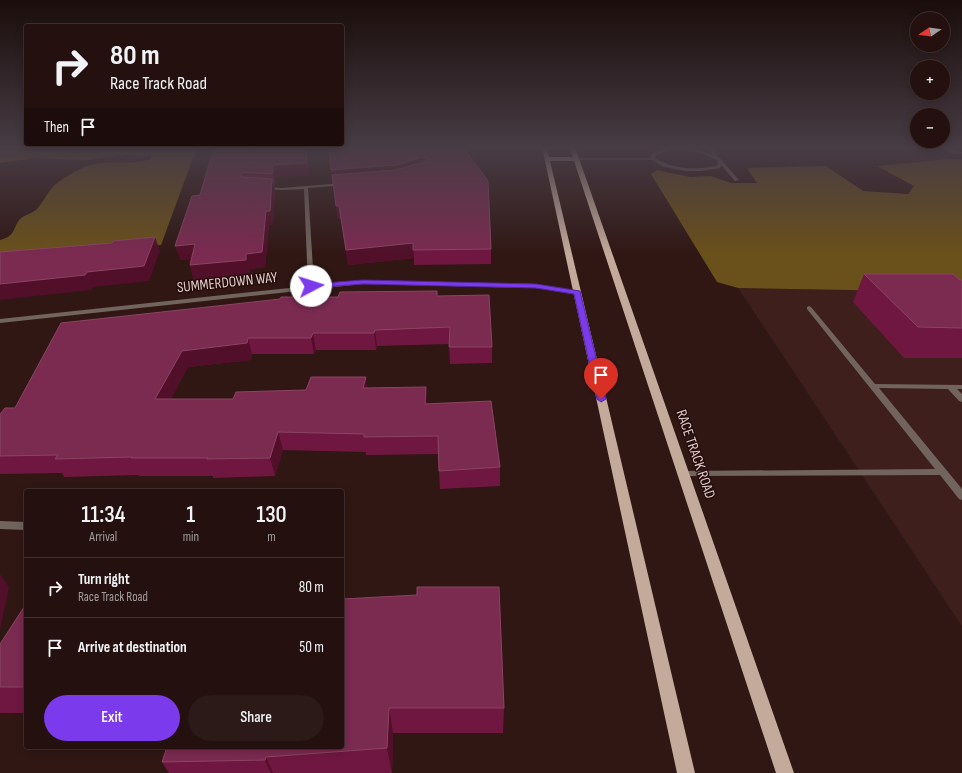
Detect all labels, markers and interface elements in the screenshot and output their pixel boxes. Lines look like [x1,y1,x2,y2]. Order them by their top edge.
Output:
north arrow [910,12,950,52]
map controls [910,12,950,148]
text: 80 m [110,39,159,72]
icon: right [44,40,96,92]
button: + [910,60,950,100]
text: Race Track Road [110,73,207,94]
button: − [910,108,950,148]
icon: arrive [77,116,99,138]
text: Then [44,118,69,137]
position arrow [290,265,332,307]
street label: SUMMERDOWN WAY [176,268,279,297]
pin [584,358,618,399]
icon: arrive [590,364,612,386]
street label: RACE TRACK ROAD [671,407,720,501]
text: 11:34 [81,500,125,529]
text: 1 [186,500,195,529]
text: 130 [256,500,287,529]
text: Arrival [89,529,117,545]
text: min [183,529,199,545]
text: m [267,529,276,545]
text: Turn right [78,570,130,589]
icon: right [44,577,66,599]
text: 80 m [299,578,324,597]
text: Race Track Road [78,589,148,605]
icon: arrive [44,637,66,659]
text: Arrive at destination [78,638,187,657]
text: 50 m [299,638,324,657]
button: Exit [44,695,180,741]
button: Share [188,695,324,741]

